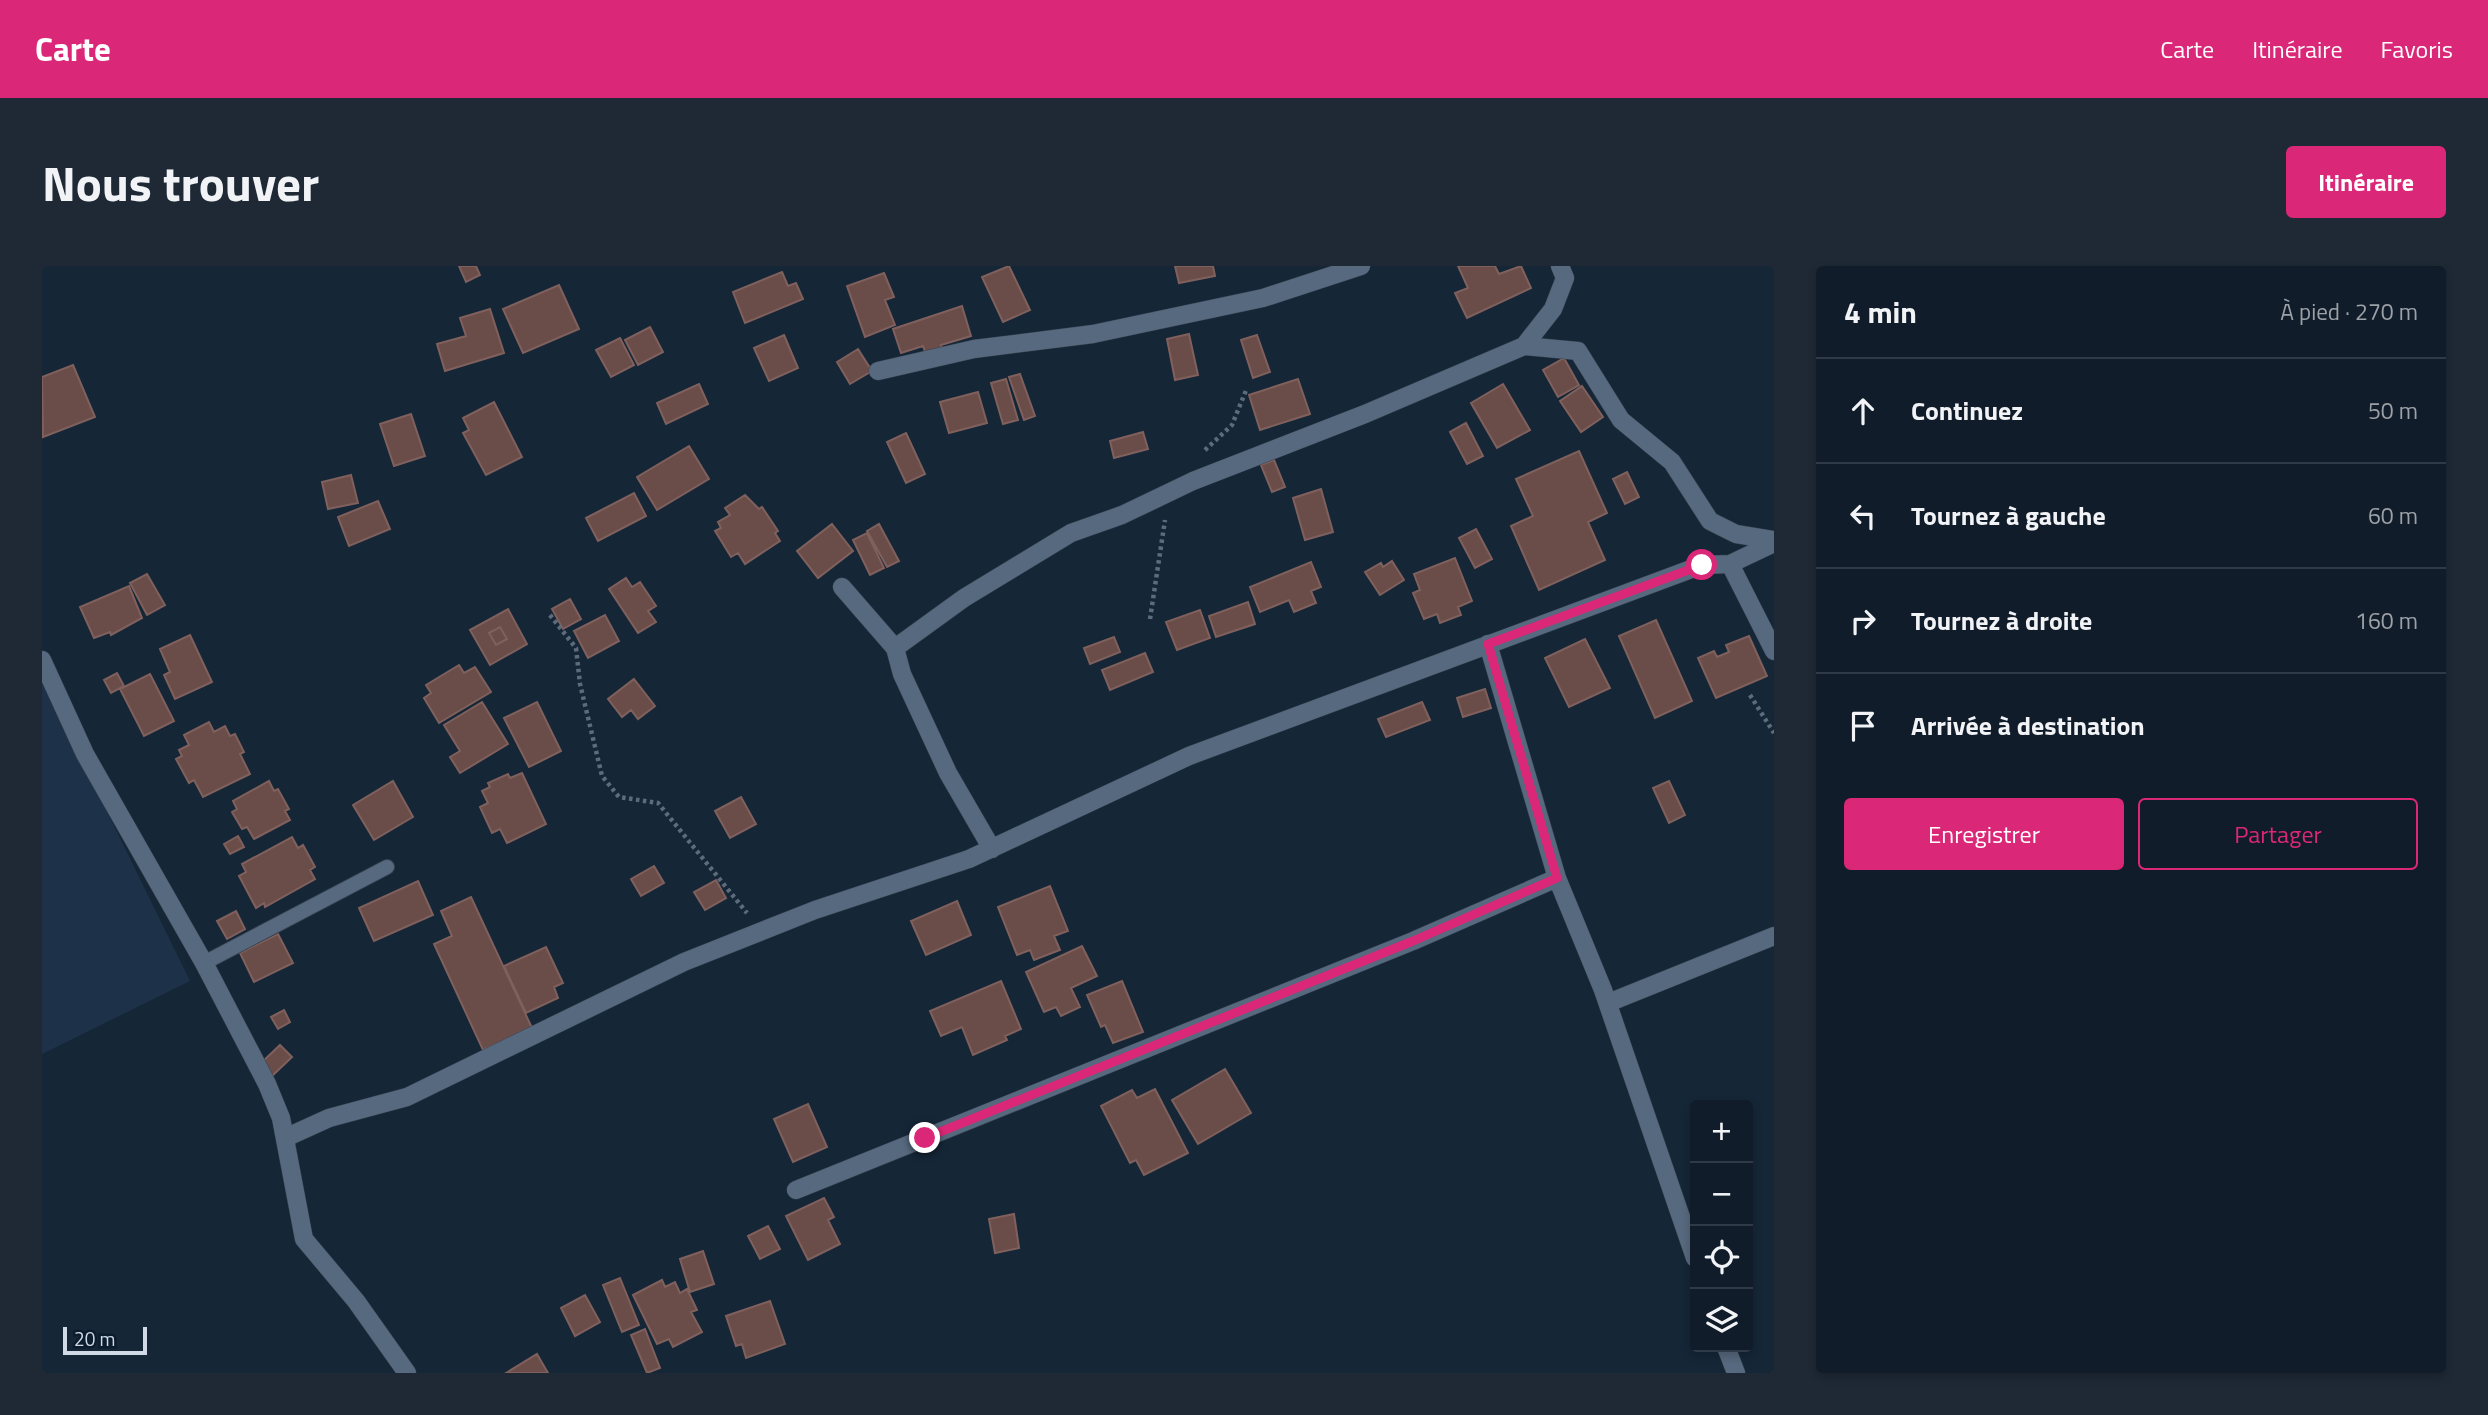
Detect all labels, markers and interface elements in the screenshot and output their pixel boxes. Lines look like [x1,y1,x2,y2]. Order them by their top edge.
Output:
text: Carte [35,24,111,74]
text: Carte [2160,31,2214,67]
text: Itinéraire [2252,31,2343,67]
text: Favoris [2381,31,2453,67]
text: Nous trouver [42,145,319,220]
button: Itinéraire [2286,146,2446,218]
text: 4 min [1844,289,1917,335]
text: À pied · 270 m [2280,294,2418,329]
text: Continuez [1911,391,2023,430]
icon: ahead [1844,392,1882,430]
text: 50 m [2368,393,2418,428]
text: Tournez à gauche [1911,496,2106,535]
icon: left [1844,497,1882,535]
text: 60 m [2368,498,2418,533]
route start [1686,549,1717,580]
text: Tournez à droite [1911,601,2092,640]
icon: right [1844,602,1882,640]
text: 160 m [2355,603,2418,638]
text: Arrivée à destination [1911,706,2145,745]
icon: arrive [1844,707,1882,745]
button: Enregistrer [1844,798,2124,870]
button: Partager [2138,798,2418,870]
map controls [1690,1100,1753,1352]
button: + [1690,1100,1753,1163]
route end [909,1122,940,1153]
button: − [1690,1163,1753,1226]
button: locate [1690,1226,1753,1289]
button: layers [1690,1289,1753,1352]
scale bar [63,1324,147,1356]
text: 20 m [74,1324,115,1353]

